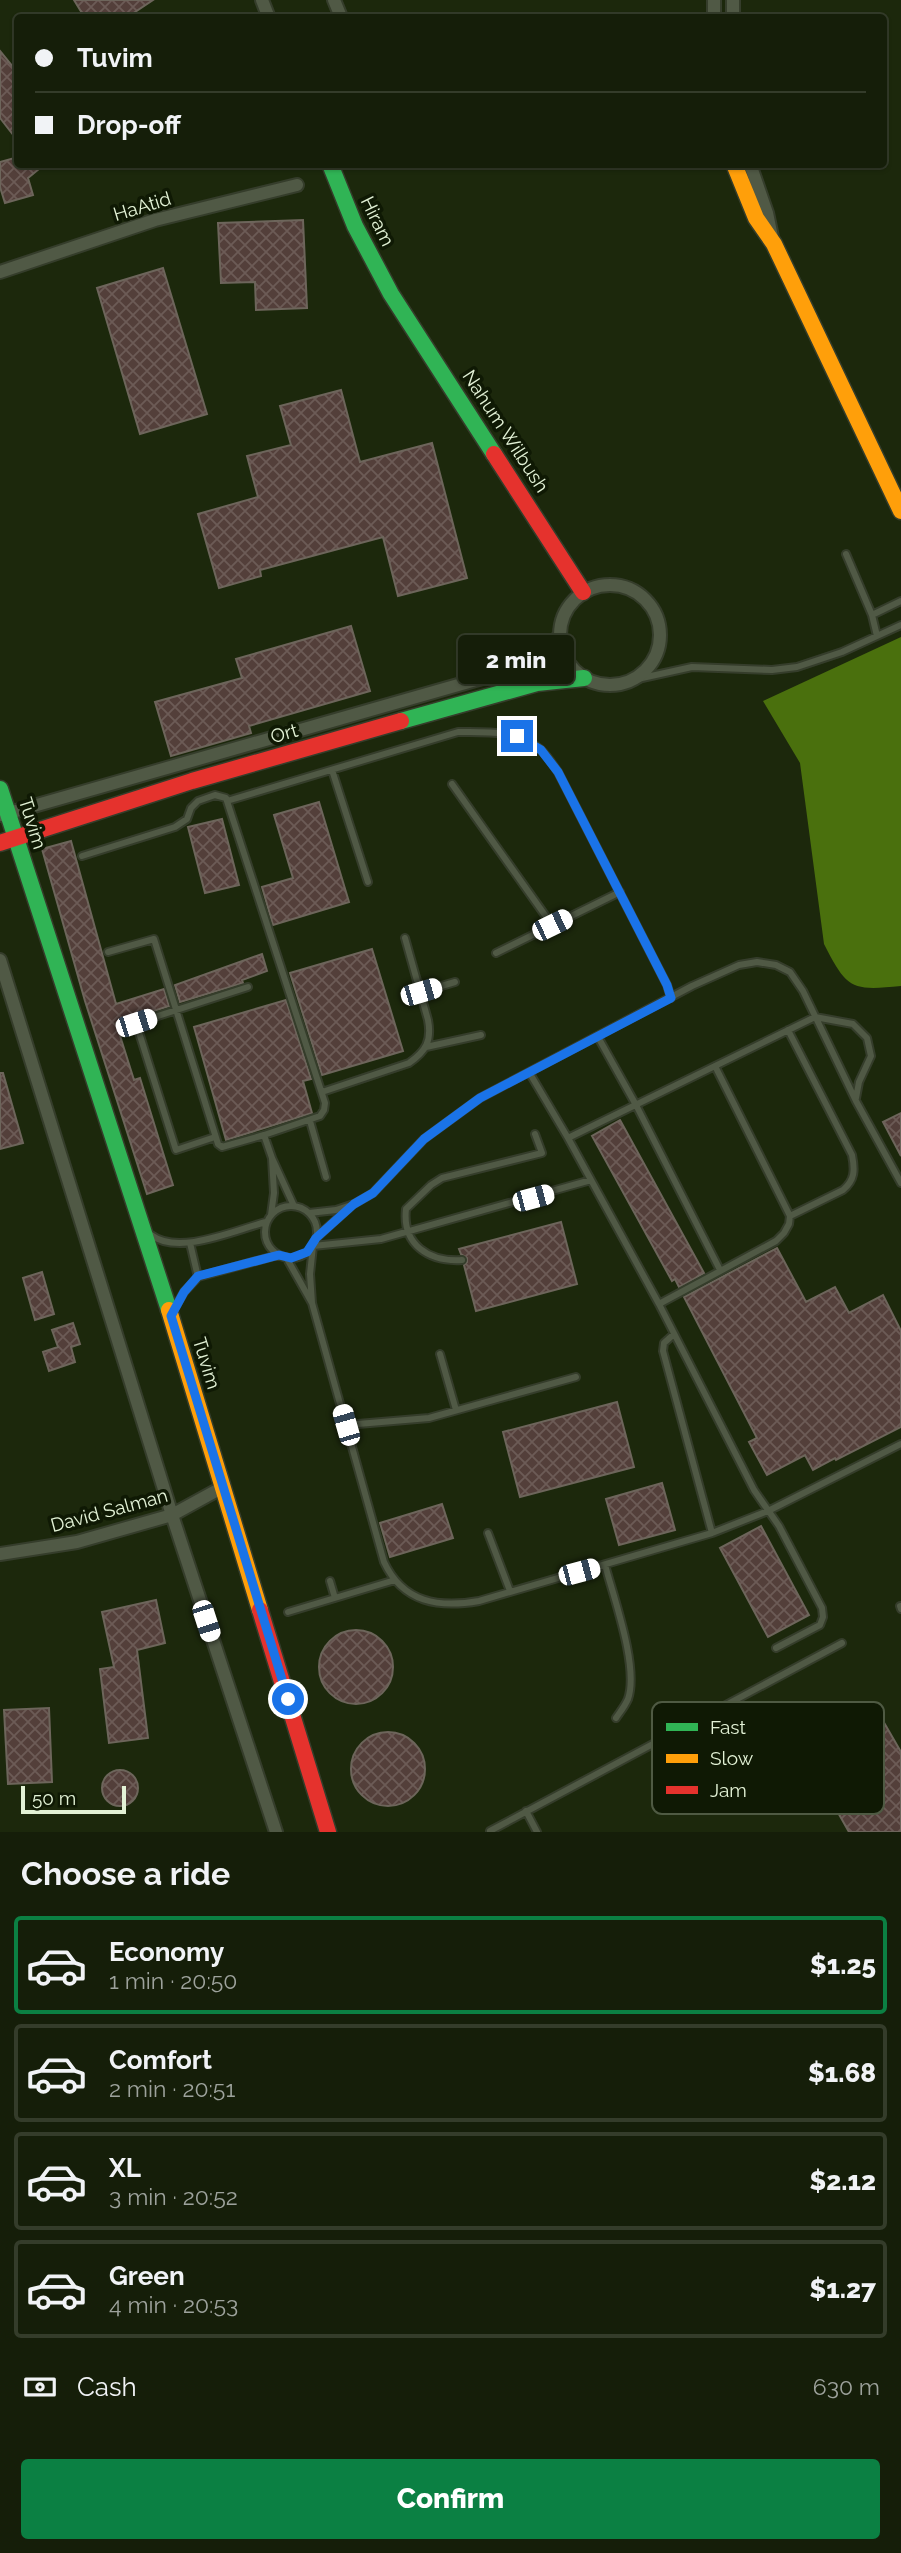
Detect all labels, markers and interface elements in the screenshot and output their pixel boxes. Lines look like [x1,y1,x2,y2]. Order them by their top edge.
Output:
text: Tuvim [77,43,153,73]
text: Drop-off [77,110,181,140]
street label: HaAtid [111,187,173,225]
street label: Hiram [357,193,399,249]
street label: Nahum Wilbush [458,366,554,496]
callout: 2 min [459,634,575,684]
text: 2 min [486,646,546,673]
street label: Ort [268,718,301,747]
route end [501,720,533,752]
street label: Tuvim [15,794,51,852]
car [529,906,576,944]
car [398,976,445,1008]
car [113,1007,160,1039]
car [510,1182,557,1214]
street label: Tuvim [189,1334,225,1392]
car [331,1402,362,1448]
street label: David Salman [48,1484,170,1536]
car [556,1556,603,1588]
car [190,1598,223,1644]
route start [272,1683,304,1715]
legend [652,1702,884,1814]
text: Fast [710,1716,746,1738]
text: Slow [710,1747,754,1769]
text: Jam [710,1779,747,1801]
scale bar [21,1783,126,1815]
text: 50 m [32,1787,76,1809]
text: Choose a ride [21,1855,230,1892]
icon: car [25,1934,88,1997]
text: Economy [109,1937,224,1967]
text: $1.25 [810,1950,876,1980]
text: 1 min · 20:50 [109,1967,237,1994]
icon: car [25,2042,88,2105]
text: Comfort [109,2045,212,2075]
text: $1.68 [808,2058,876,2088]
text: 2 min · 20:51 [109,2075,235,2102]
icon: car [25,2150,88,2213]
text: XL [109,2153,141,2183]
text: $2.12 [809,2166,876,2196]
text: 3 min · 20:52 [109,2183,238,2210]
icon: car [25,2258,88,2321]
text: Green [109,2261,185,2291]
text: $1.27 [810,2274,876,2304]
text: 4 min · 20:53 [109,2291,238,2318]
icon: cash [21,2368,59,2406]
text: Cash [77,2372,137,2402]
text: 630 m [813,2373,880,2400]
button: Confirm [21,2459,880,2539]

